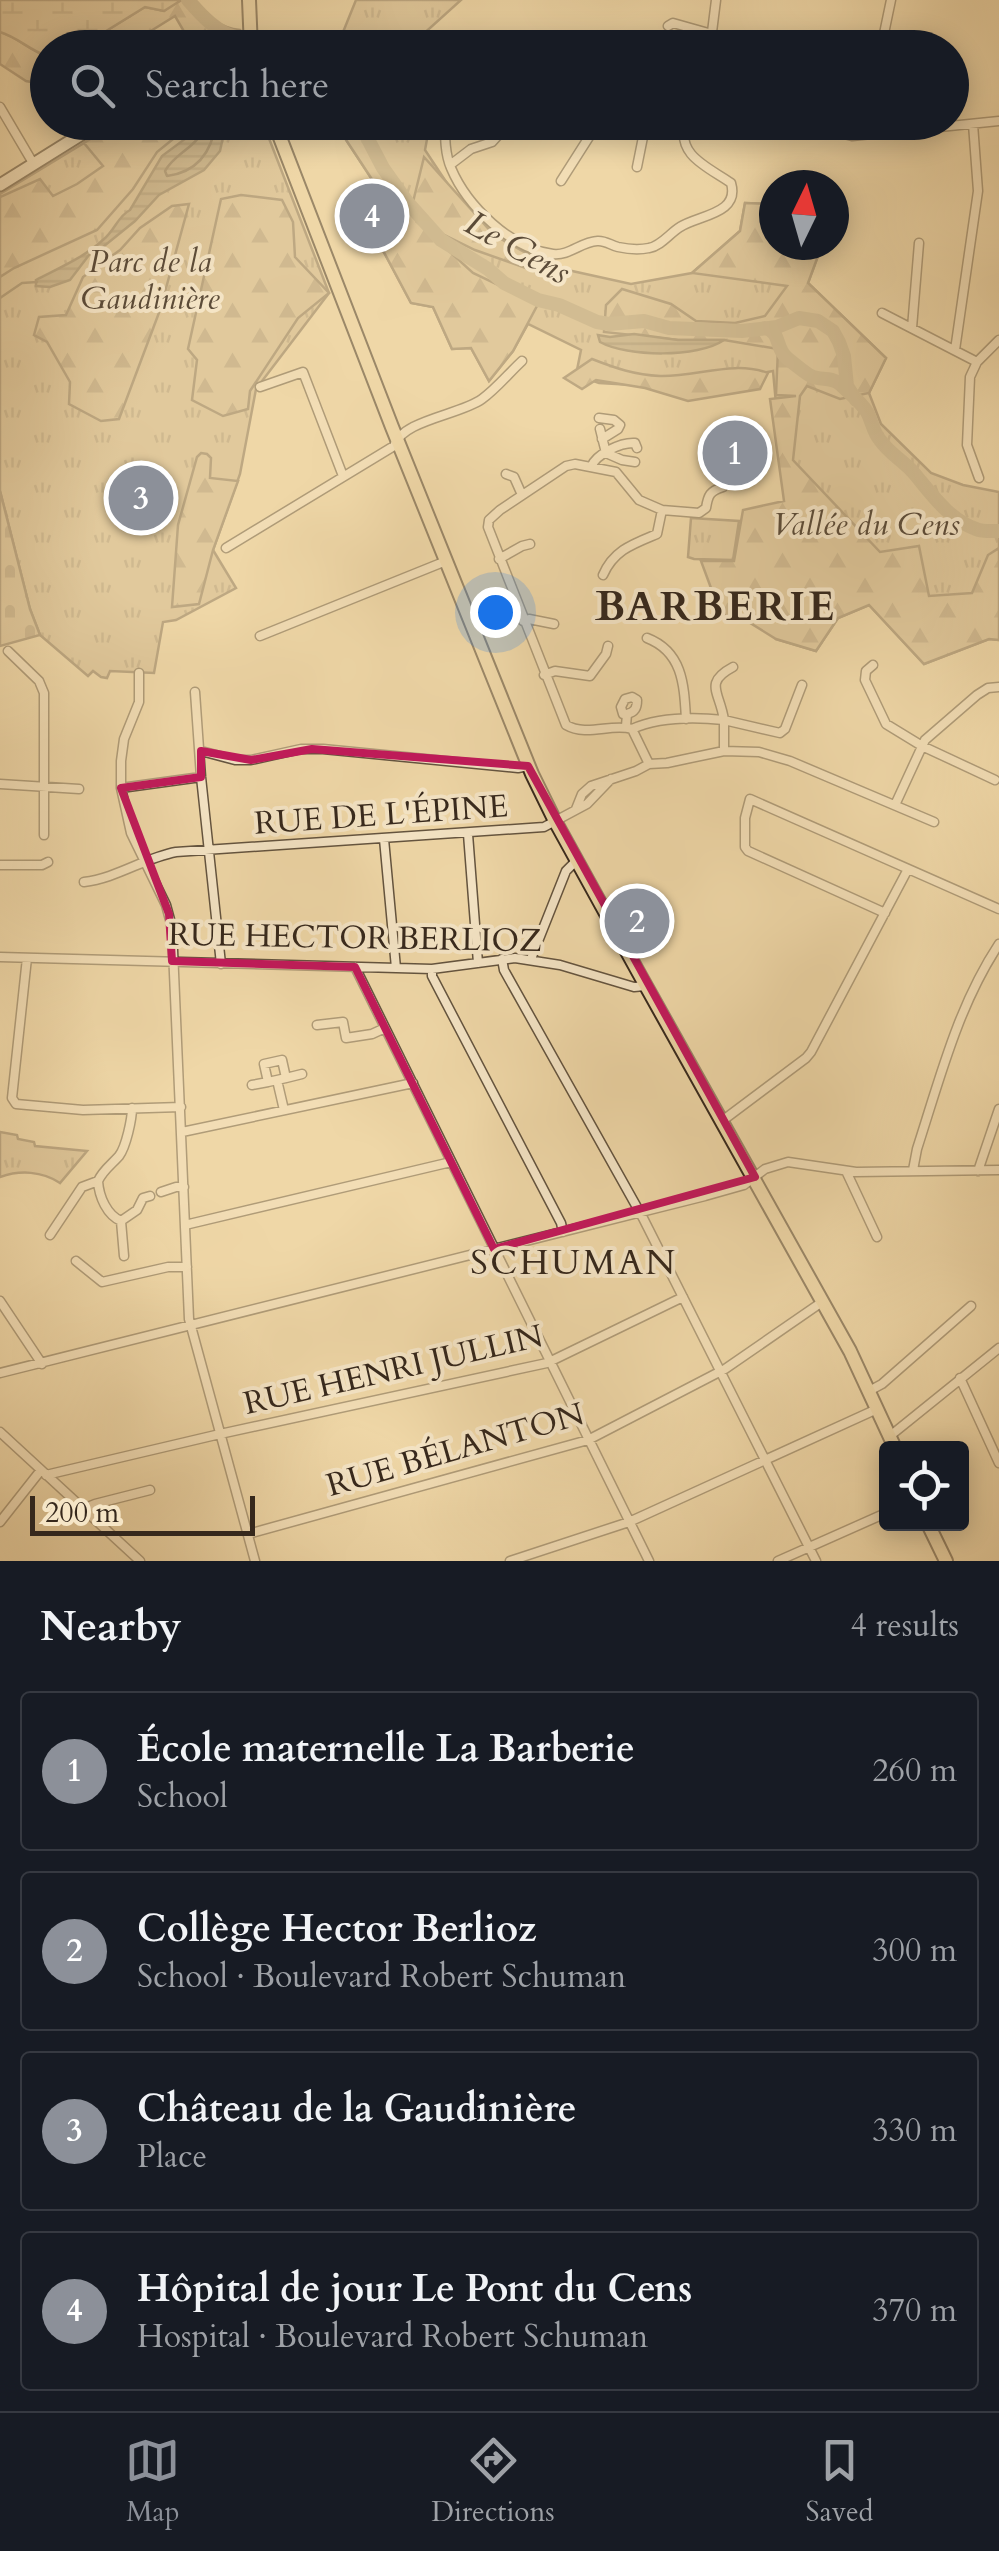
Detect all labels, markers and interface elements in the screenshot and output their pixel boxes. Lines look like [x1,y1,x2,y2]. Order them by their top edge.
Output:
search box [30,30,969,140]
icon: search [65,58,120,113]
text: Search here [145,59,329,111]
north arrow [759,170,849,260]
pin: 4 [340,178,404,254]
water label: Le Cens [456,199,579,297]
park label: Parc de la Gaudinière [81,240,220,321]
pin: 1 [702,416,768,490]
pin: 3 [108,460,174,536]
park label: Vallée du Cens [772,503,960,547]
district label: BARBERIE [595,578,837,635]
your location [470,587,521,638]
street label: RUE DE L'ÉPINE [253,784,509,846]
pin: 2 [604,884,670,958]
street label: RUE HECTOR BERLIOZ [168,913,542,963]
district label: SCHUMAN [470,1239,678,1287]
street label: RUE HENRI JULLIN [239,1314,547,1426]
street label: RUE BÉLANTON [321,1392,589,1508]
map controls [879,1441,969,1531]
button: locate [879,1441,969,1531]
scale bar [30,1491,255,1536]
text: 200 m [45,1494,119,1532]
text: Nearby [40,1598,182,1655]
text: 4 results [851,1604,959,1648]
text: École maternelle La Barberie [137,1723,635,1775]
text: 1 [66,1749,83,1793]
text: 260 m [872,1749,957,1793]
text: School [137,1775,228,1819]
text: Collège Hector Berlioz [137,1903,537,1955]
text: 2 [66,1929,83,1973]
text: 300 m [872,1929,957,1973]
text: School · Boulevard Robert Schuman [137,1955,626,1999]
text: Château de la Gaudinière [137,2083,577,2135]
text: 3 [66,2109,83,2153]
text: 330 m [872,2109,957,2153]
text: Place [137,2135,207,2179]
text: Hôpital de jour Le Pont du Cens [137,2263,692,2315]
text: 4 [66,2289,83,2333]
text: 370 m [872,2289,957,2333]
text: Hospital · Boulevard Robert Schuman [137,2315,648,2359]
tab: Map [125,2433,180,2531]
tab: Directions [431,2433,555,2531]
tab: Saved [806,2433,874,2531]

